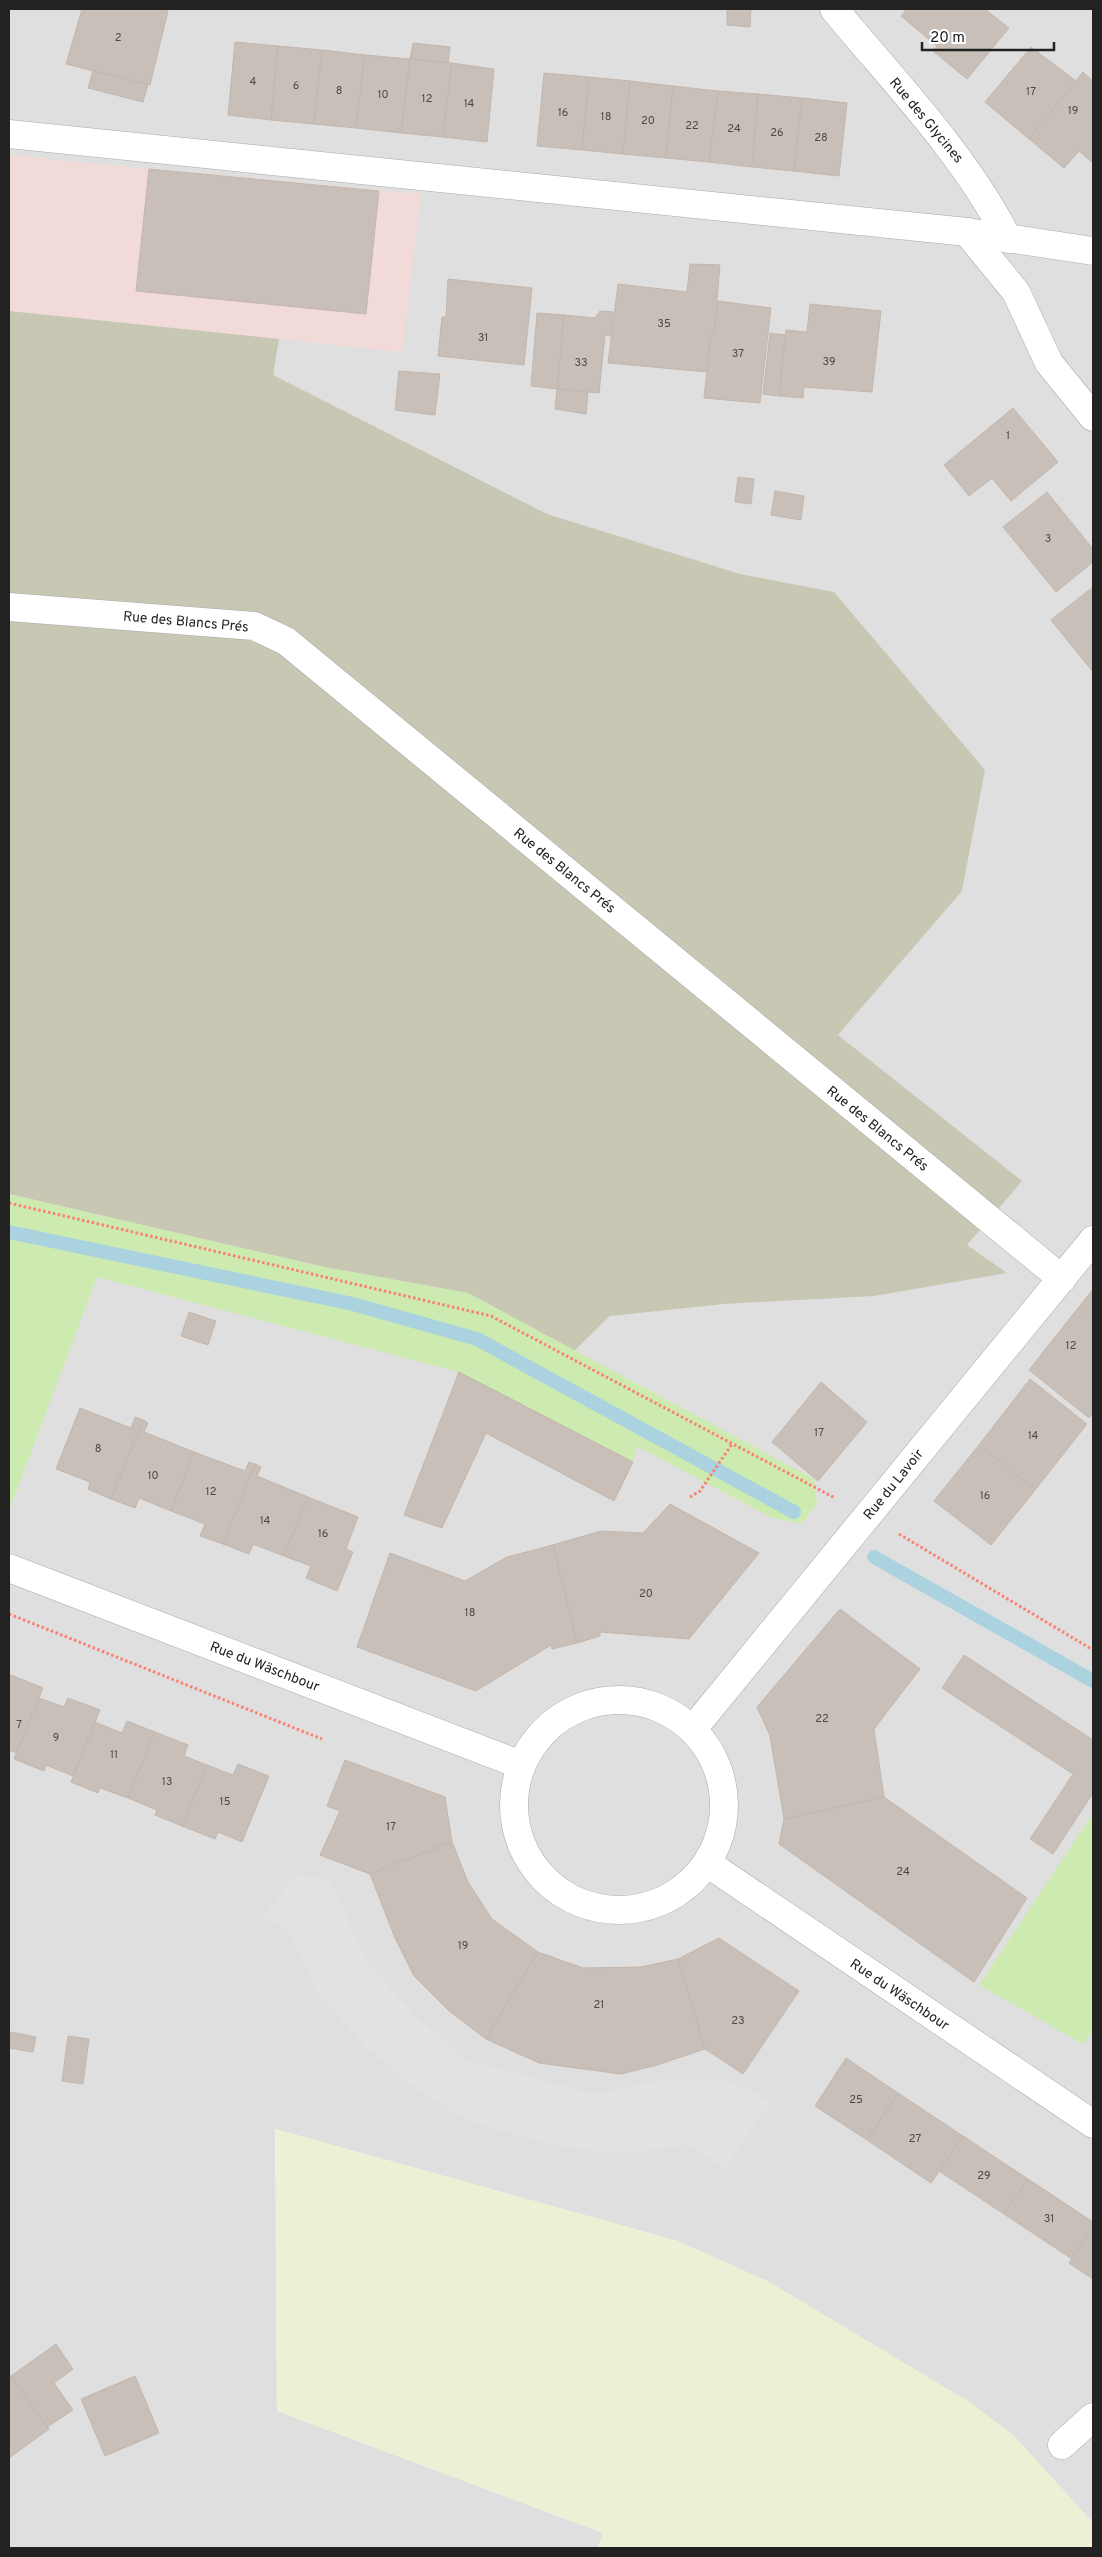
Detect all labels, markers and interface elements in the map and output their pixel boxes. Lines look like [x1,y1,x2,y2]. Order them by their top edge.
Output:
scale bar [922,20,1054,52]
text: 20 m [930,29,965,48]
house number: 2 [115,31,121,45]
house number: 4 [250,75,257,89]
street label: Rue des Glycines [885,75,966,167]
house number: 6 [293,79,299,93]
house number: 8 [336,84,342,98]
house number: 17 [1026,85,1036,99]
house number: 10 [377,88,389,102]
house number: 12 [422,92,432,106]
house number: 14 [464,97,475,111]
house number: 19 [1068,104,1078,118]
house number: 16 [558,106,568,120]
house number: 18 [601,110,611,124]
house number: 20 [641,114,655,128]
house number: 22 [685,119,699,133]
house number: 24 [727,122,741,136]
house number: 26 [770,126,784,140]
house number: 28 [814,131,828,145]
house number: 35 [657,317,671,331]
house number: 31 [478,331,488,345]
house number: 37 [732,347,744,361]
house number: 39 [823,355,835,369]
house number: 33 [574,356,588,370]
house number: 1 [1006,429,1010,443]
house number: 3 [1045,532,1051,546]
street label: Rue des Blancs Prés [122,609,249,636]
street label: Rue des Blancs Prés [510,825,618,917]
street label: Rue des Blancs Prés [823,1083,931,1175]
house number: 12 [1066,1339,1076,1353]
house number: 17 [814,1426,824,1440]
house number: 14 [1028,1429,1039,1443]
house number: 8 [95,1442,101,1456]
street label: Rue du Lavoir [861,1446,928,1524]
house number: 10 [147,1469,159,1483]
house number: 12 [206,1485,216,1499]
house number: 16 [980,1489,990,1503]
house number: 14 [260,1514,271,1528]
house number: 16 [318,1527,328,1541]
house number: 20 [639,1587,653,1601]
house number: 18 [465,1606,475,1620]
street label: Rue du Wäschbour [207,1639,322,1696]
house number: 22 [815,1712,829,1726]
house number: 7 [16,1718,22,1732]
house number: 9 [53,1731,59,1745]
house number: 11 [110,1748,118,1762]
house number: 13 [162,1775,172,1789]
house number: 15 [220,1795,231,1809]
house number: 17 [386,1820,396,1834]
house number: 24 [896,1865,910,1879]
house number: 19 [458,1939,468,1953]
street label: Rue du Wäschbour [846,1956,952,2035]
house number: 21 [594,1998,604,2012]
house number: 23 [731,2014,745,2028]
house number: 25 [849,2093,863,2107]
house number: 27 [909,2132,921,2146]
house number: 29 [977,2169,991,2183]
house number: 31 [1044,2212,1054,2226]

